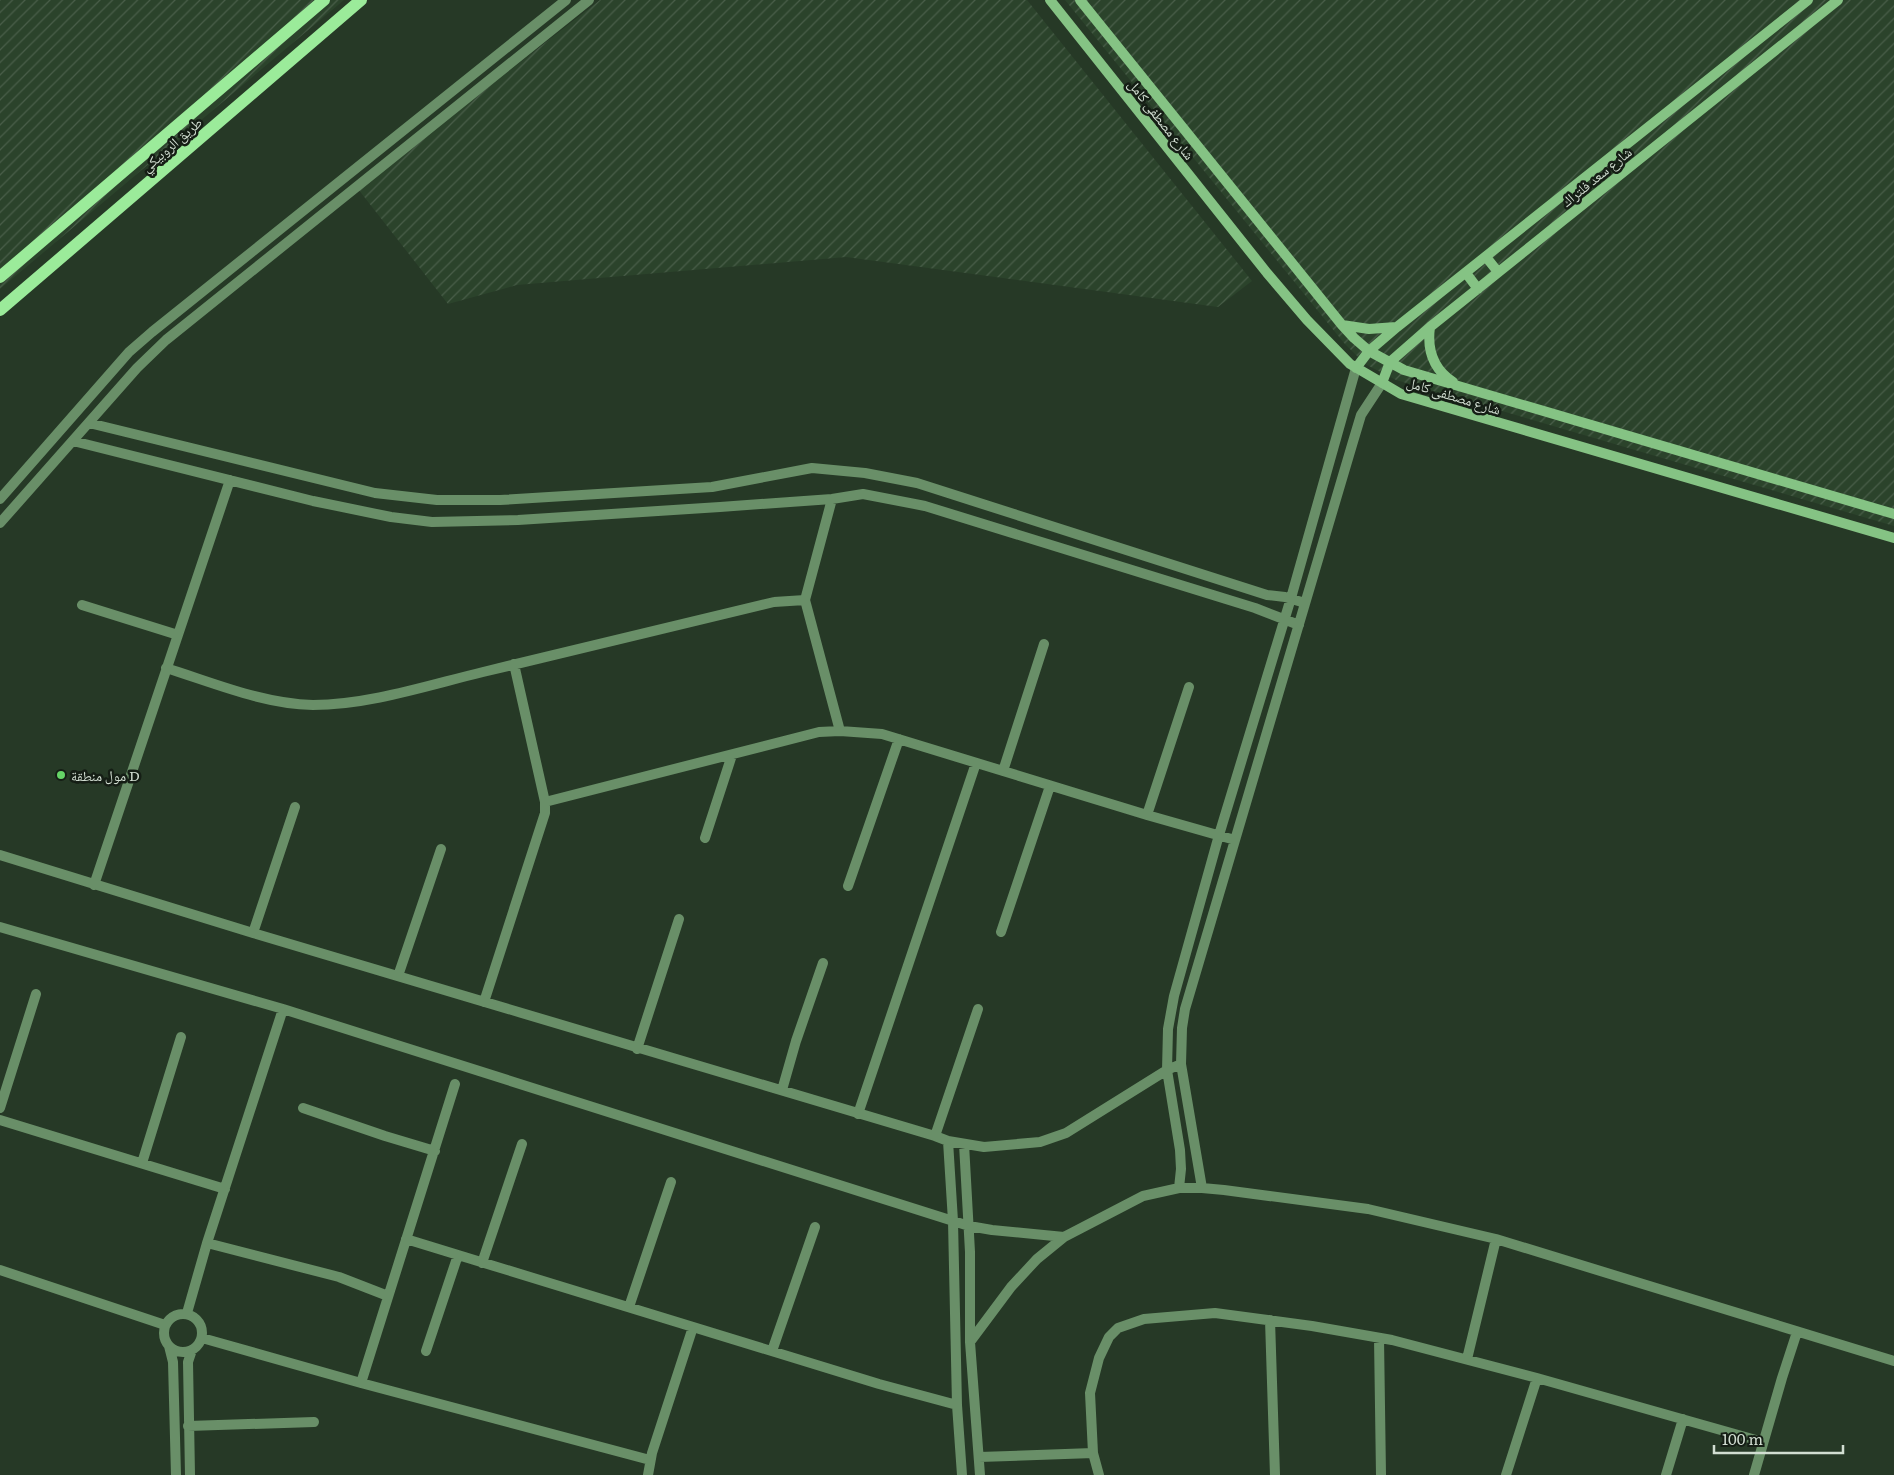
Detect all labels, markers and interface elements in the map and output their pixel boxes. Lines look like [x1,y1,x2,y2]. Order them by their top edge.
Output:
street label: شارع مصطفى كامل [1123,74,1200,164]
street label: طريق الروبيكي [136,112,208,178]
street label: شارع سعد فلتراك [1557,141,1636,211]
street label: شارع مصطفى كامل [1404,371,1503,420]
place label: مول منطقة D [71,765,140,785]
marker: مول منطقة D [55,769,67,781]
scale bar [1714,1422,1843,1454]
text: 100 m [1722,1427,1763,1450]

